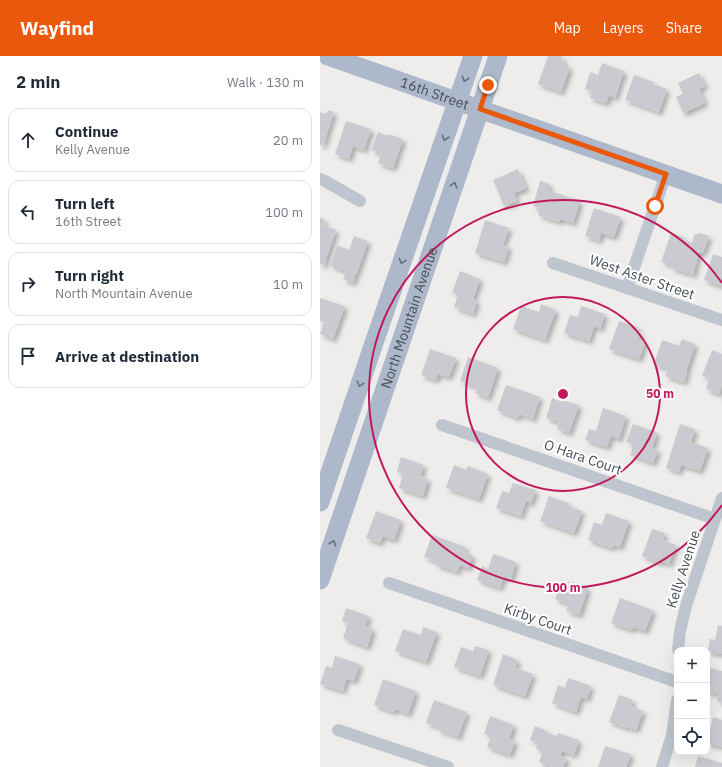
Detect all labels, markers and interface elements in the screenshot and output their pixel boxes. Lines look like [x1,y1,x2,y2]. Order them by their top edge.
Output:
text: Wayfind [20,16,94,40]
text: Map [554,19,581,37]
text: Layers [603,19,644,37]
text: Share [666,19,702,37]
text: 2 min [16,71,60,93]
street label: 16th Street [398,73,471,114]
text: Walk · 130 m [227,74,304,91]
one-way arrow [462,75,470,82]
route end [479,76,497,94]
text: Continue [55,122,119,141]
icon: ahead [17,129,39,151]
text: 20 m [273,132,303,149]
one-way arrow [441,134,449,141]
text: Kelly Avenue [55,141,130,158]
one-way arrow [449,181,457,188]
text: Turn left [55,194,115,213]
route start [646,197,664,215]
icon: left [17,201,39,223]
text: 100 m [265,204,303,221]
text: 16th Street [55,213,121,230]
street label: North Mountain Avenue [377,244,442,391]
street label: West Aster Street [587,251,697,303]
one-way arrow [398,257,407,264]
text: Turn right [55,266,124,285]
icon: right [17,273,39,295]
text: 10 m [273,276,303,293]
text: North Mountain Avenue [55,285,193,302]
icon: arrive [17,345,39,367]
text: Arrive at destination [55,347,199,366]
one-way arrow [356,380,365,387]
text: 50 m [646,386,674,401]
centre of rings [556,387,570,401]
street label: O Hara Court [542,435,624,479]
street label: Kelly Avenue [662,528,704,610]
one-way arrow [328,539,336,546]
text: 100 m [545,580,581,595]
street label: Kirby Court [502,599,574,639]
map controls [674,647,710,755]
button: + [674,647,710,683]
button: − [674,683,710,719]
button: locate [674,719,710,755]

